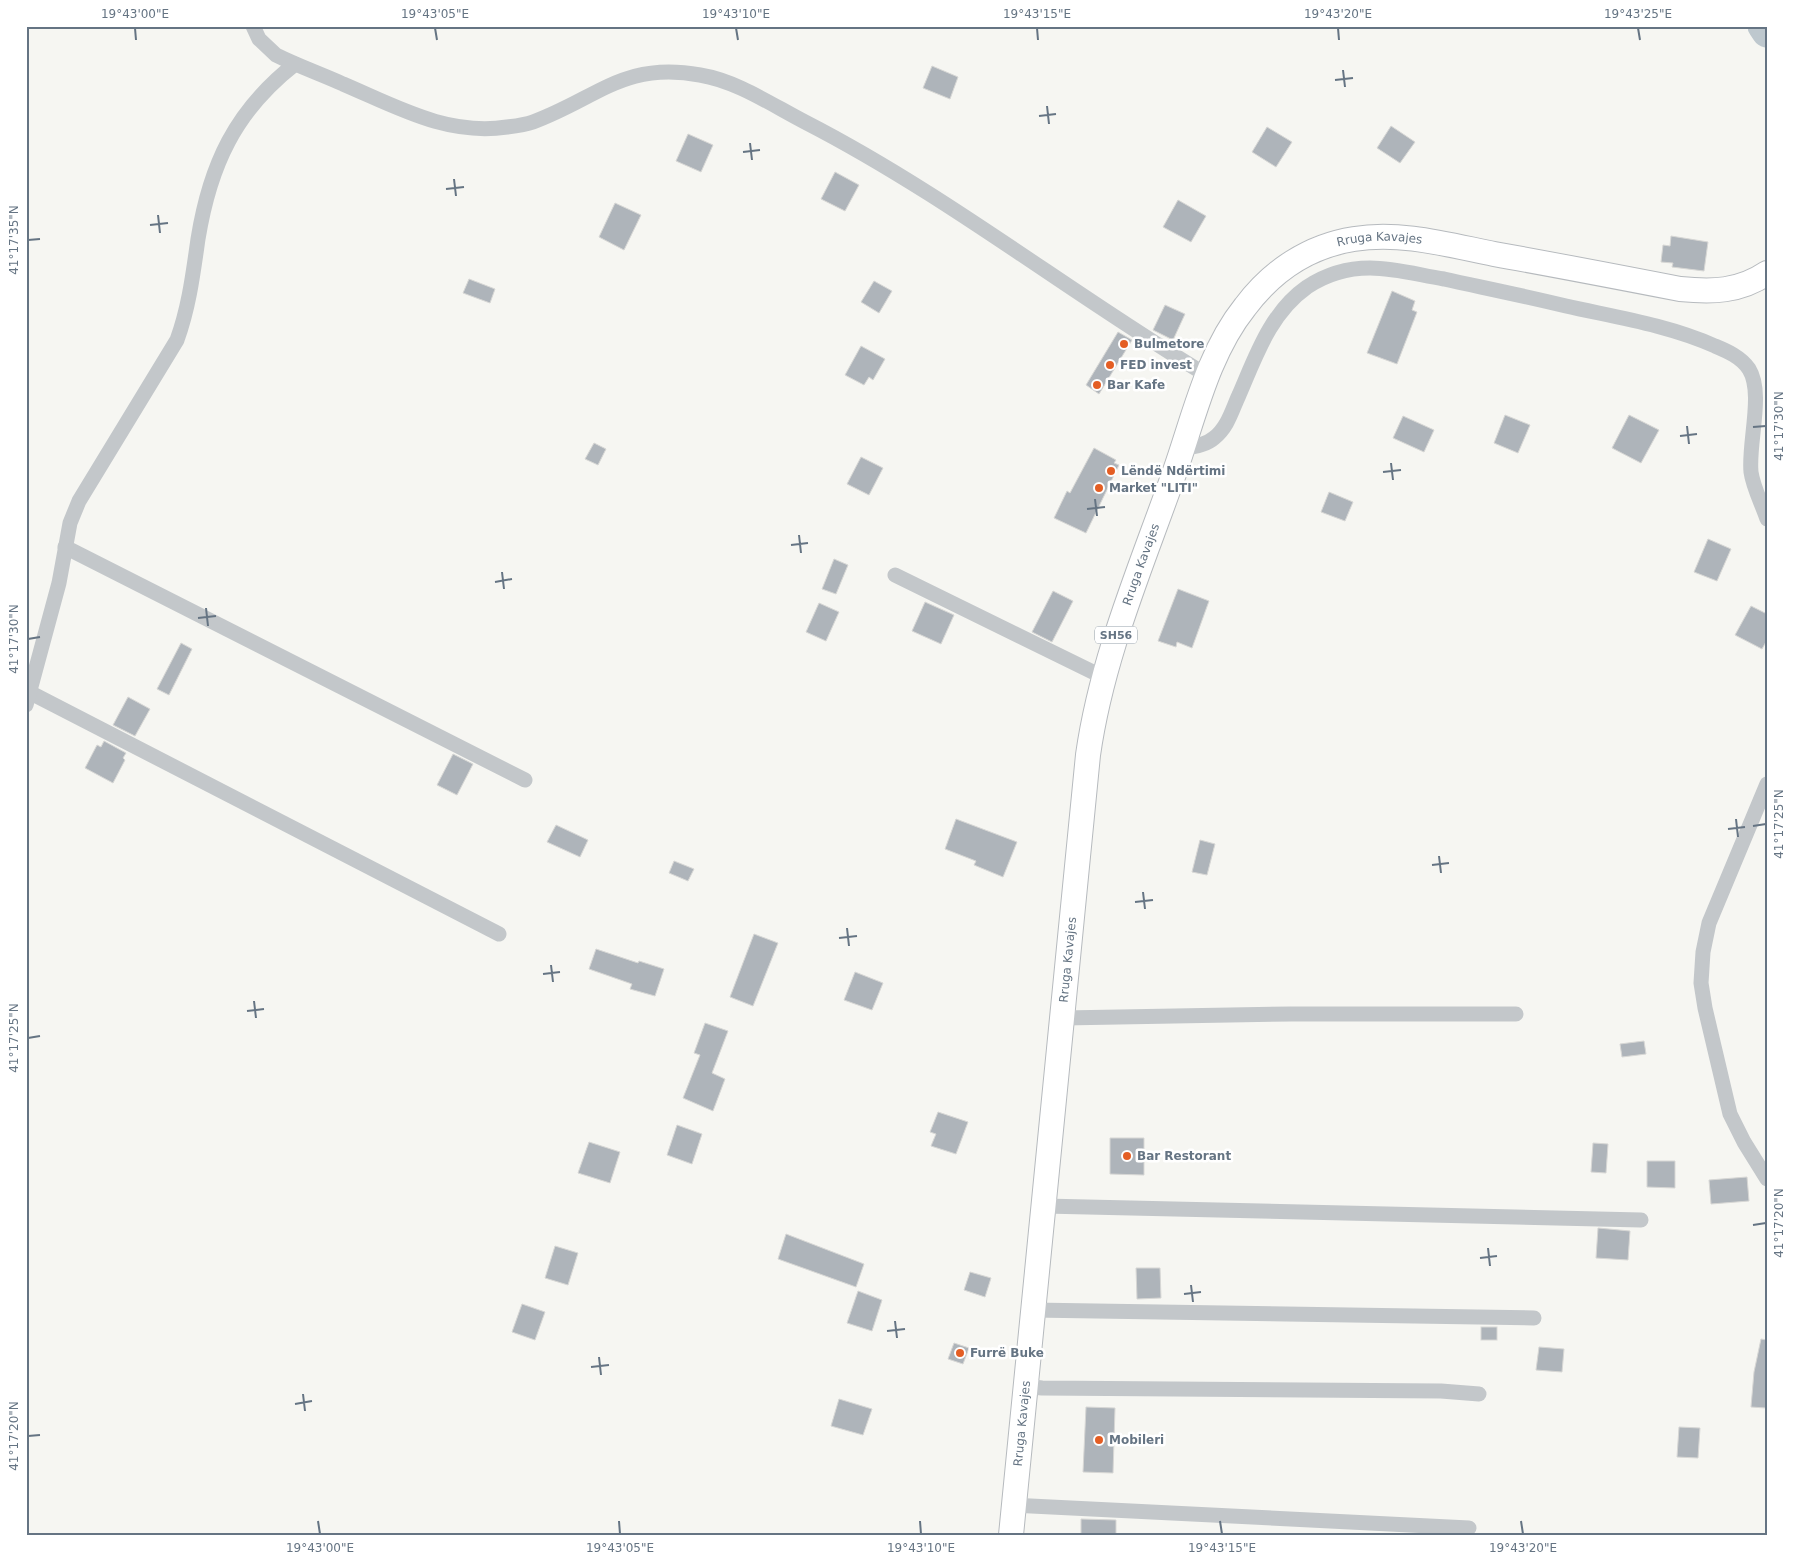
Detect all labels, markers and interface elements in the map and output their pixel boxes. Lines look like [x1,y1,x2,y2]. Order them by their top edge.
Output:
text: 19°43'00"E [101,7,169,21]
text: 19°43'05"E [401,7,469,21]
text: 19°43'10"E [702,7,770,21]
text: 19°43'15"E [1003,7,1071,21]
text: 19°43'20"E [1304,7,1372,21]
text: 19°43'25"E [1604,7,1672,21]
text: 41°17'35"N [7,205,21,275]
street label: Rruga Kavajes [1335,230,1423,249]
place label: Bulmetore [1134,337,1204,351]
marker: Bulmetore [1118,338,1130,350]
place label: FED invest [1120,358,1192,372]
marker: FED invest [1104,359,1116,371]
place label: Bar Kafe [1107,378,1165,392]
marker: Bar Kafe [1091,379,1103,391]
text: 41°17'30"N [1772,391,1786,461]
place label: Lëndë Ndërtimi [1121,464,1225,478]
marker: Lëndë Ndërtimi [1105,465,1117,477]
place label: Market "LITI" [1109,481,1198,495]
marker: Market "LITI" [1093,482,1105,494]
street label: Rruga Kavajes [1120,522,1162,607]
text: 41°17'30"N [7,604,21,674]
road number: SH56 [1095,626,1137,644]
text: 41°17'25"N [1772,789,1786,859]
street label: Rruga Kavajes [1057,916,1079,1003]
text: 41°17'25"N [7,1003,21,1073]
place label: Bar Restorant [1137,1149,1231,1163]
marker: Bar Restorant [1121,1150,1133,1162]
text: 41°17'20"N [1772,1188,1786,1258]
place label: Furrë Buke [970,1346,1044,1360]
marker: Furrë Buke [954,1347,966,1359]
street label: Rruga Kavajes [1011,1380,1033,1467]
text: 41°17'20"N [7,1401,21,1471]
place label: Mobileri [1109,1433,1164,1447]
marker: Mobileri [1093,1434,1105,1446]
text: 19°43'00"E [286,1541,354,1555]
text: 19°43'05"E [586,1541,654,1555]
text: 19°43'10"E [887,1541,955,1555]
text: 19°43'15"E [1188,1541,1256,1555]
text: 19°43'20"E [1489,1541,1557,1555]

